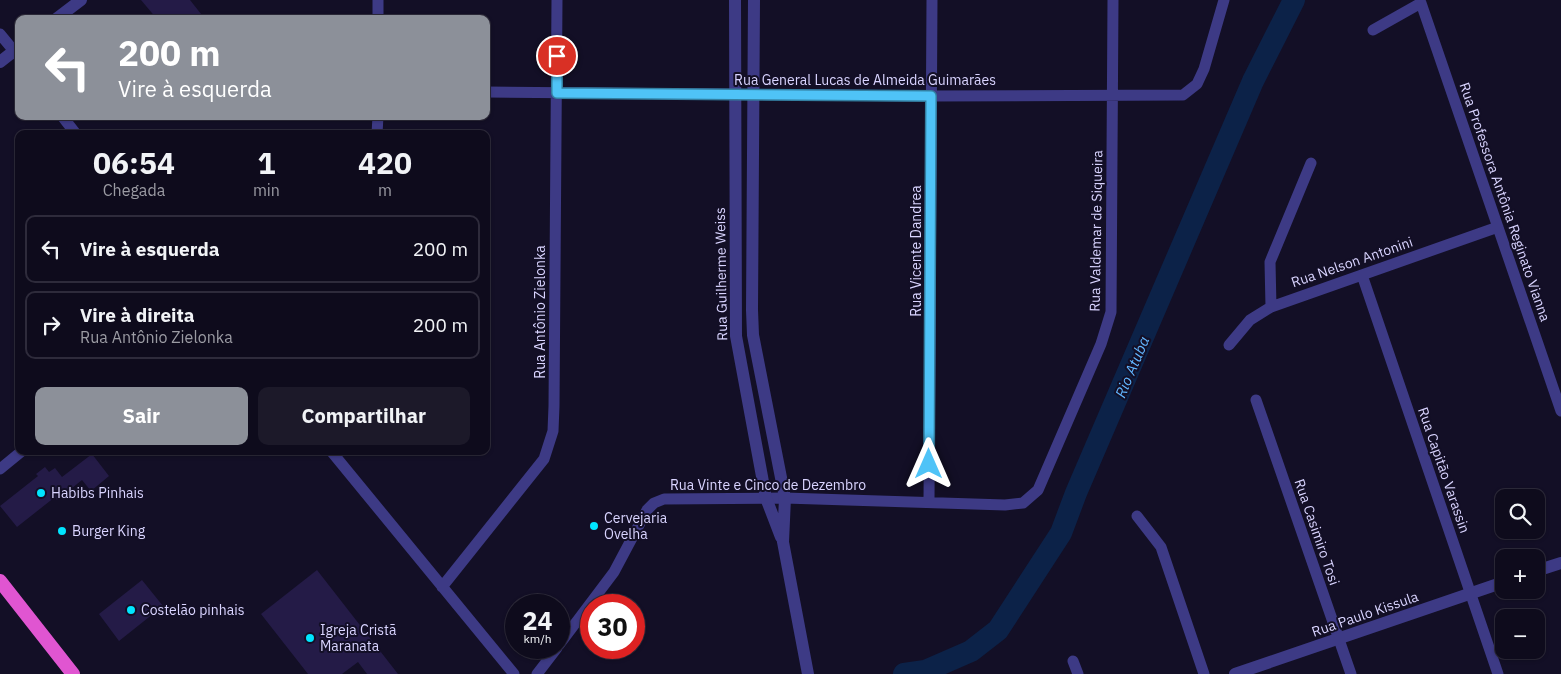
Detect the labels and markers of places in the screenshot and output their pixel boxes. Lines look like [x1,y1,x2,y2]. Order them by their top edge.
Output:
pin [536,35,578,77]
place label: Habibs Pinhais [51,484,144,502]
marker: Habibs Pinhais [35,487,47,499]
place label: Cervejaria Ovelha [604,509,668,543]
marker: Cervejaria Ovelha [588,520,600,532]
place label: Burger King [72,522,146,540]
marker: Burger King [56,525,68,537]
place label: Costelão pinhais [141,601,245,619]
marker: Costelão pinhais [125,604,137,616]
place label: Igreja Cristã Maranata [320,621,397,655]
marker: Igreja Cristã Maranata [304,632,316,644]

